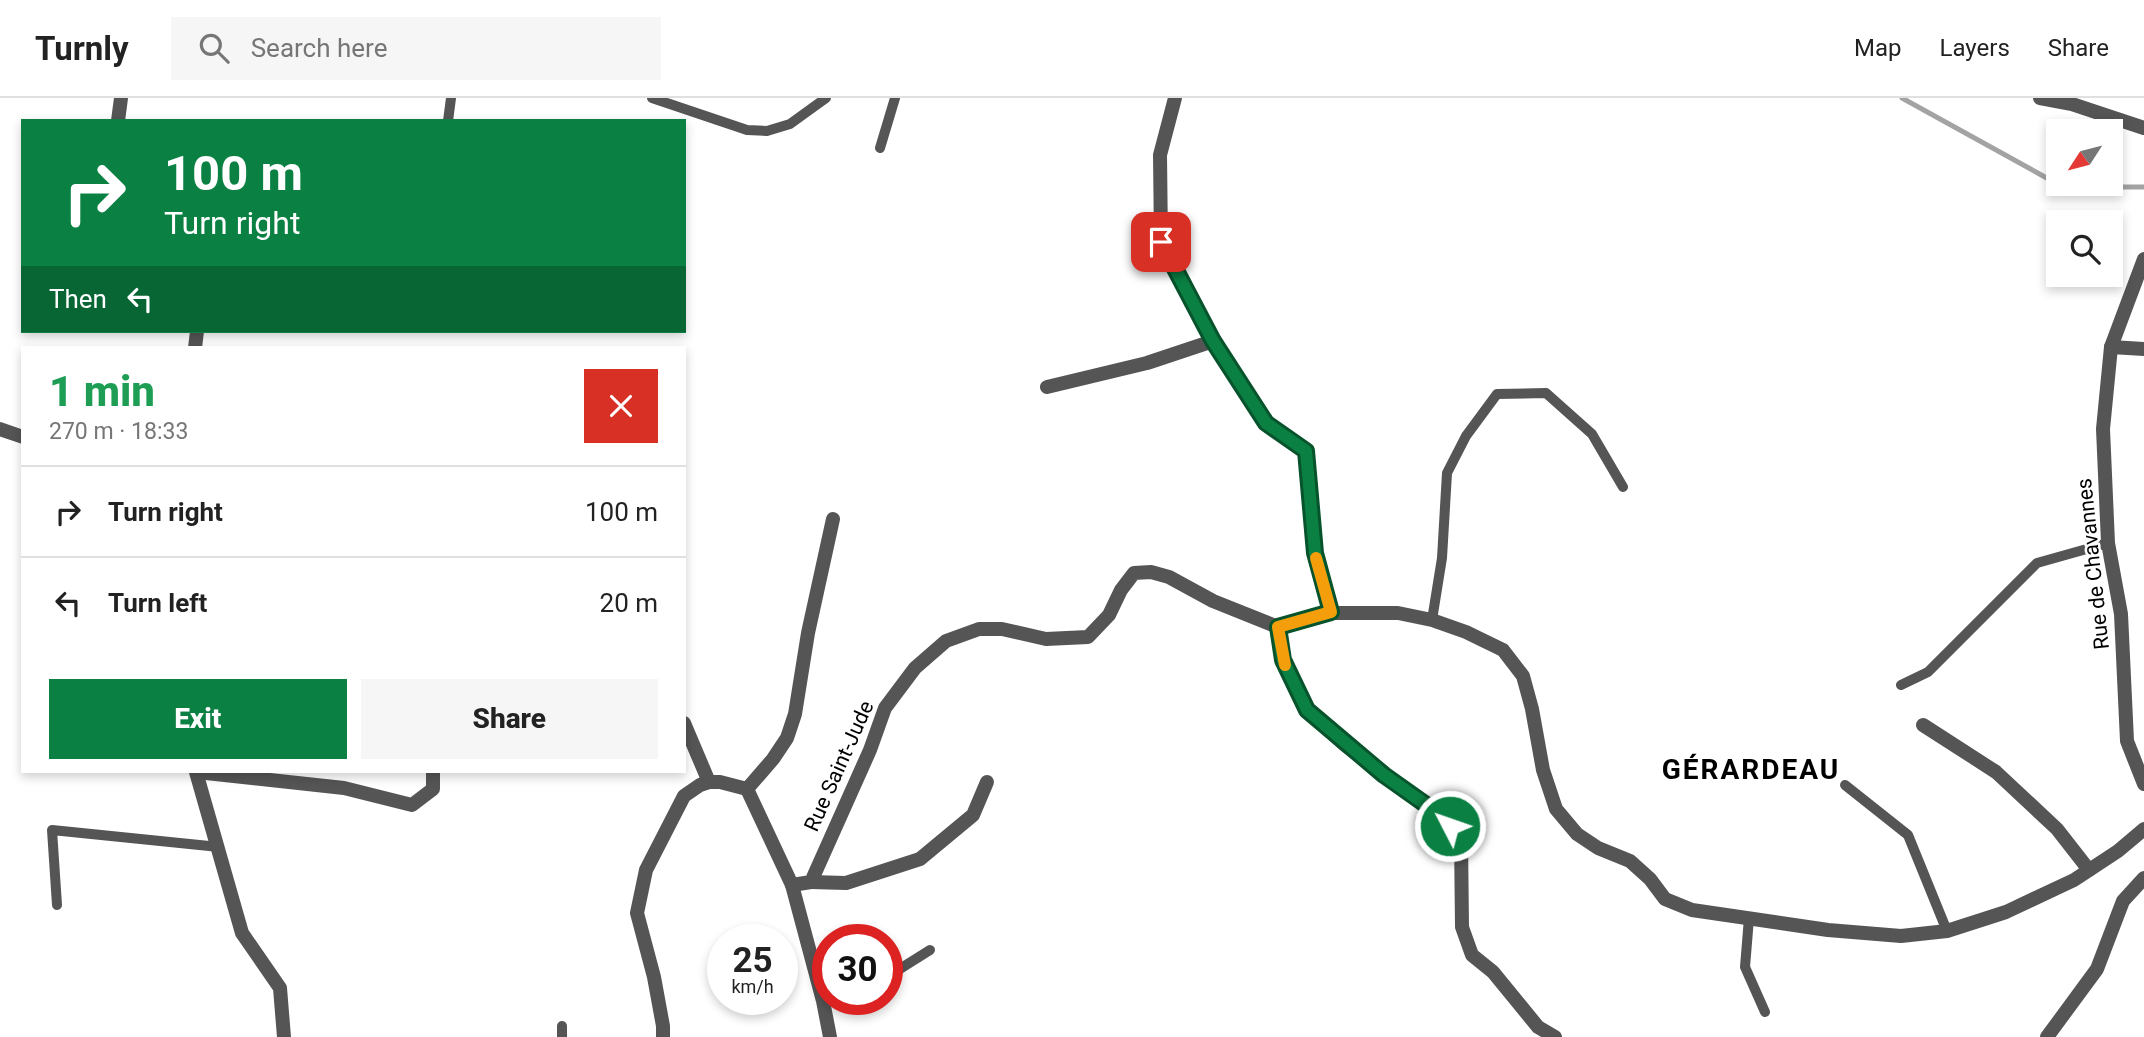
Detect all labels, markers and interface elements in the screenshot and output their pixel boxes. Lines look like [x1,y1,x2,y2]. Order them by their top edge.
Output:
search box [171,17,661,80]
text: Turnly [35,29,129,68]
icon: search [195,29,233,67]
text: Search here [251,33,387,63]
text: Map [1854,34,1902,62]
text: Layers [1940,34,2010,62]
text: Share [2048,34,2109,62]
north arrow [2046,119,2123,196]
map controls [2046,119,2123,287]
text: 100 m [164,145,303,202]
icon: right [49,147,140,238]
text: Turn right [164,204,300,242]
button: search [2046,210,2123,287]
pin [1131,212,1191,272]
icon: arrive [1142,223,1180,261]
icon: left [121,280,159,318]
text: Then [49,284,107,314]
text: 1 min [49,367,155,416]
button: close [584,369,658,443]
text: 270 m · 18:33 [49,418,188,445]
street label: Rue de Chavannes [2072,477,2114,651]
icon: right [49,493,87,531]
text: Turn right [108,497,223,527]
text: 100 m [585,497,658,527]
icon: left [49,584,87,622]
text: Turn left [108,588,207,618]
text: 20 m [600,588,658,618]
button: Exit [49,679,347,759]
button: Share [361,679,658,759]
street label: Rue Saint-Jude [800,697,878,835]
district label: GÉRARDEAU [1662,753,1840,786]
position arrow [1413,789,1487,863]
speed limit sign: 30 [812,924,903,1015]
text: 25 [732,940,773,981]
text: km/h [731,976,774,997]

